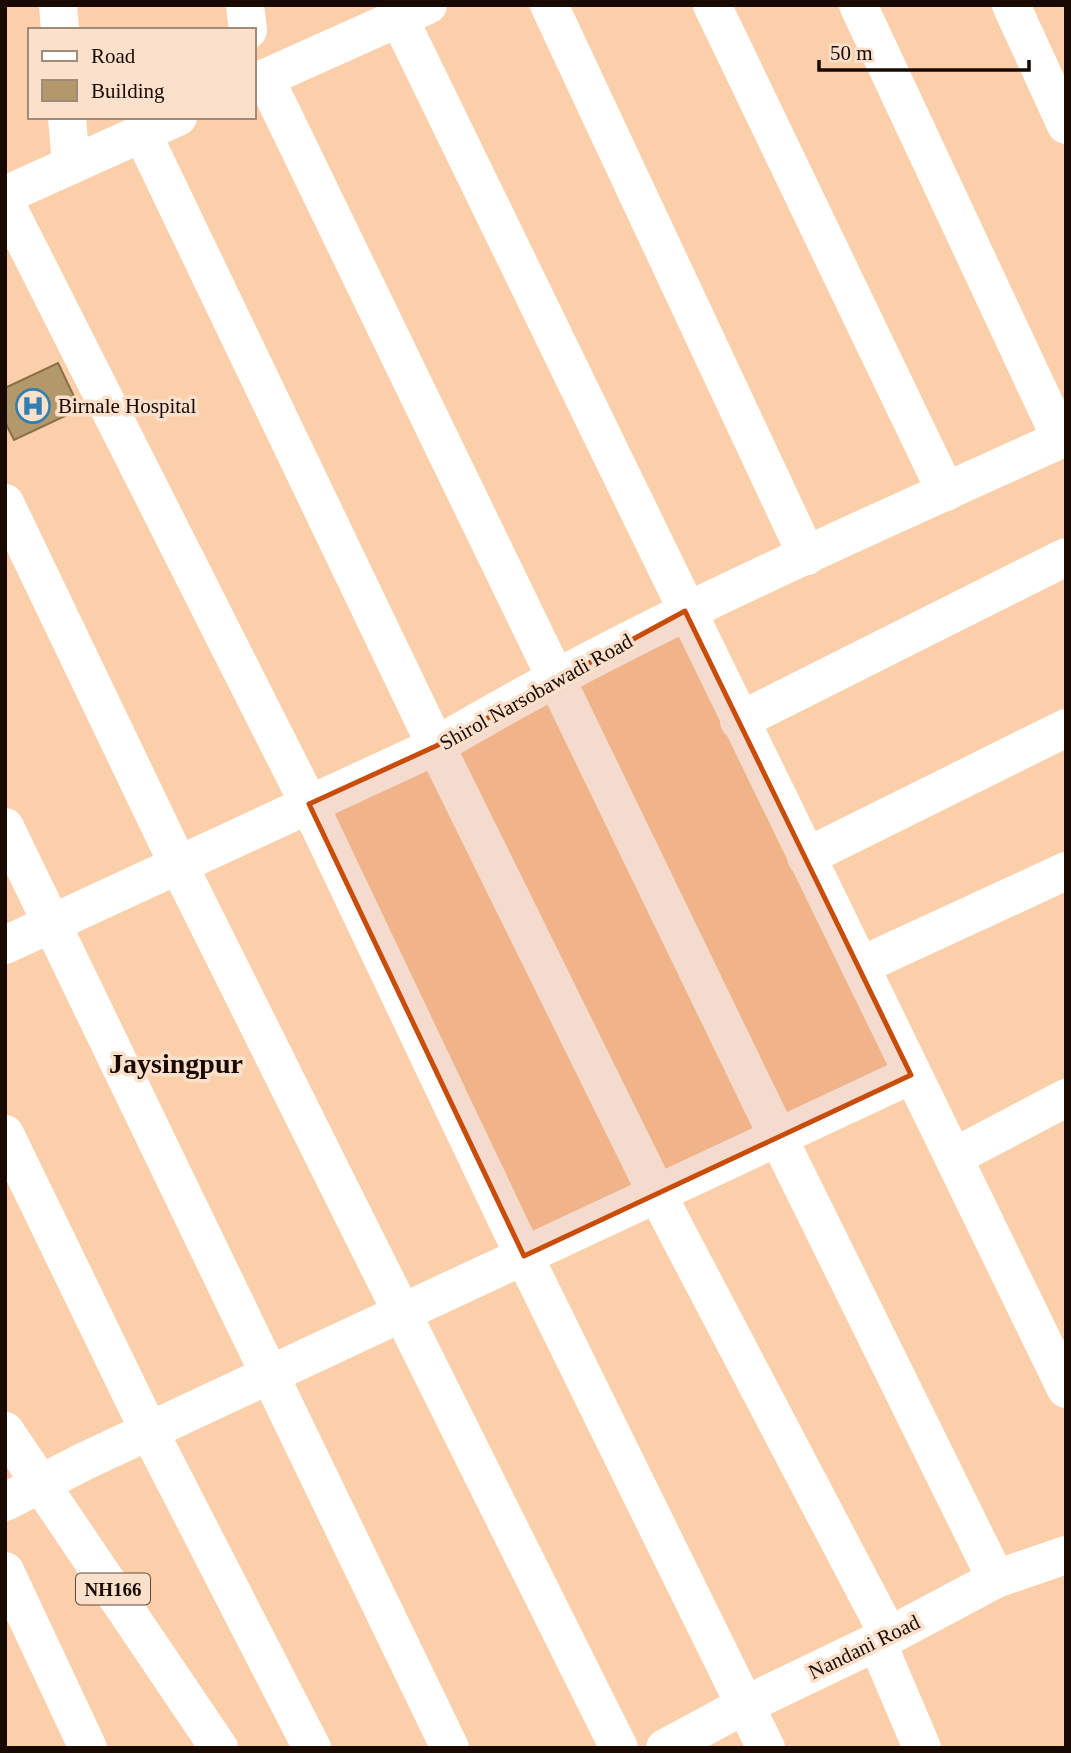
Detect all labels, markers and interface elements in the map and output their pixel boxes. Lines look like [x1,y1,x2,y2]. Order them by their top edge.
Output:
legend [28,28,256,119]
scale bar [819,28,1029,72]
text: 50 m [830,41,873,65]
text: Road [91,44,136,68]
text: Building [91,79,165,103]
hospital icon: Birnale Hospital [14,387,52,425]
place label: Birnale Hospital [58,394,196,418]
street label: Shirol Narsobawadi Road [435,629,637,755]
district label: Jaysingpur [109,1048,243,1079]
road number: NH166 [76,1574,150,1604]
street label: Nandani Road [804,1610,924,1684]

